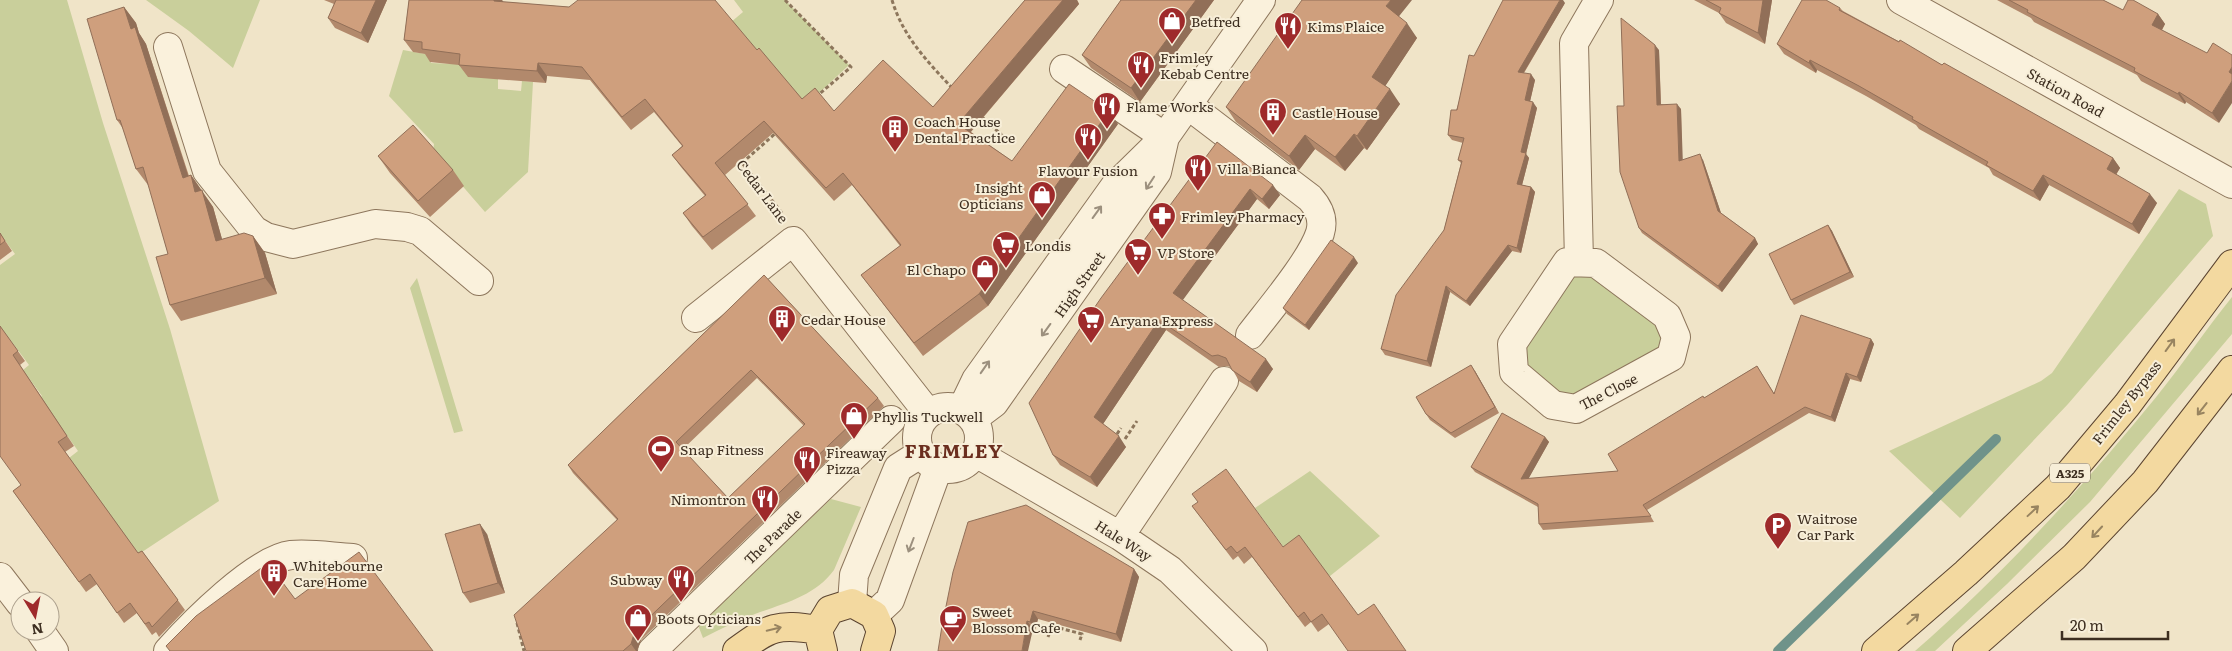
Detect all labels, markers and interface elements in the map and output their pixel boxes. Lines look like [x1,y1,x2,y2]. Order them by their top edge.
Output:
shop icon: Betfred [1157,6,1187,45]
place label: Betfred [1191,11,1241,31]
restaurant icon: Kims Plaice [1273,11,1303,50]
place label: Kims Plaice [1307,16,1384,36]
place label: Frimley Kebab Centre [1160,47,1249,83]
restaurant icon: Frimley Kebab Centre [1126,50,1156,89]
street label: Station Road [2024,63,2109,122]
restaurant icon: Flame Works [1092,91,1122,130]
place label: Flame Works [1126,96,1213,116]
building icon: Castle House [1258,97,1288,136]
place label: Castle House [1292,102,1378,122]
place label: Coach House Dental Practice [914,111,1015,147]
building icon: Coach House Dental Practice [880,114,910,153]
restaurant icon: Flavour Fusion [1073,122,1103,161]
restaurant icon: Villa Bianca [1183,153,1213,192]
street label: Cedar Lane [732,155,794,227]
place label: Villa Bianca [1217,158,1297,178]
place label: Flavour Fusion [1038,160,1138,180]
one-way arrow [1145,176,1155,190]
place label: Insight Opticians [959,177,1023,213]
shop icon: Insight Opticians [1027,180,1057,219]
pharmacy icon: Frimley Pharmacy [1147,201,1177,240]
one-way arrow [1092,205,1102,219]
place label: Frimley Pharmacy [1181,206,1305,226]
supermarket icon: Londis [991,230,1021,269]
place label: Londis [1025,235,1071,255]
supermarket icon: VP Store [1123,237,1153,276]
place label: VP Store [1157,242,1214,262]
street label: High Street [1049,247,1109,321]
shop icon: El Chapo [970,254,1000,293]
place label: El Chapo [907,259,966,279]
building icon: Cedar House [767,304,797,343]
supermarket icon: Aryana Express [1076,305,1106,344]
place label: Cedar House [801,309,886,329]
place label: Aryana Express [1110,310,1213,330]
one-way arrow [1041,323,1051,337]
one-way arrow [2165,338,2175,352]
street label: Frimley Bypass [2087,356,2165,448]
one-way arrow [980,361,990,375]
street label: The Close [1575,368,1641,414]
shop icon: Phyllis Tuckwell [839,401,869,440]
one-way arrow [2197,402,2207,416]
place label: Phyllis Tuckwell [873,406,983,426]
sports icon: Snap Fitness [646,434,676,473]
district label: FRIMLEY [905,436,1003,464]
place label: Snap Fitness [680,439,764,459]
place label: Fireaway Pizza [826,442,888,478]
restaurant icon: Fireaway Pizza [792,445,822,484]
road number: A325 [2050,463,2090,482]
restaurant icon: Nimontron [750,484,780,523]
place label: Nimontron [670,489,746,509]
street label: The Parade [739,503,805,569]
one-way arrow [2027,505,2040,517]
place label: Waitrose Car Park [1797,508,1857,544]
parking icon: Waitrose Car Park [1763,511,1793,550]
street label: Hale Way [1092,515,1157,566]
one-way arrow [2091,526,2103,539]
one-way arrow [906,536,915,552]
place label: Whitebourne Care Home [293,555,383,591]
building icon: Whitebourne Care Home [259,558,289,597]
restaurant icon: Subway [666,564,696,603]
place label: Subway [610,569,663,589]
north arrow [10,591,60,641]
place label: Sweet Blossom Cafe [972,601,1061,637]
shop icon: Boots Opticians [623,603,653,642]
cafe icon: Sweet Blossom Cafe [938,604,968,643]
place label: Boots Opticians [657,608,761,628]
scale bar [2062,608,2168,640]
text: 20 m [2070,613,2104,636]
one-way arrow [1906,614,1919,625]
text: N [30,619,45,641]
one-way arrow [766,624,782,633]

